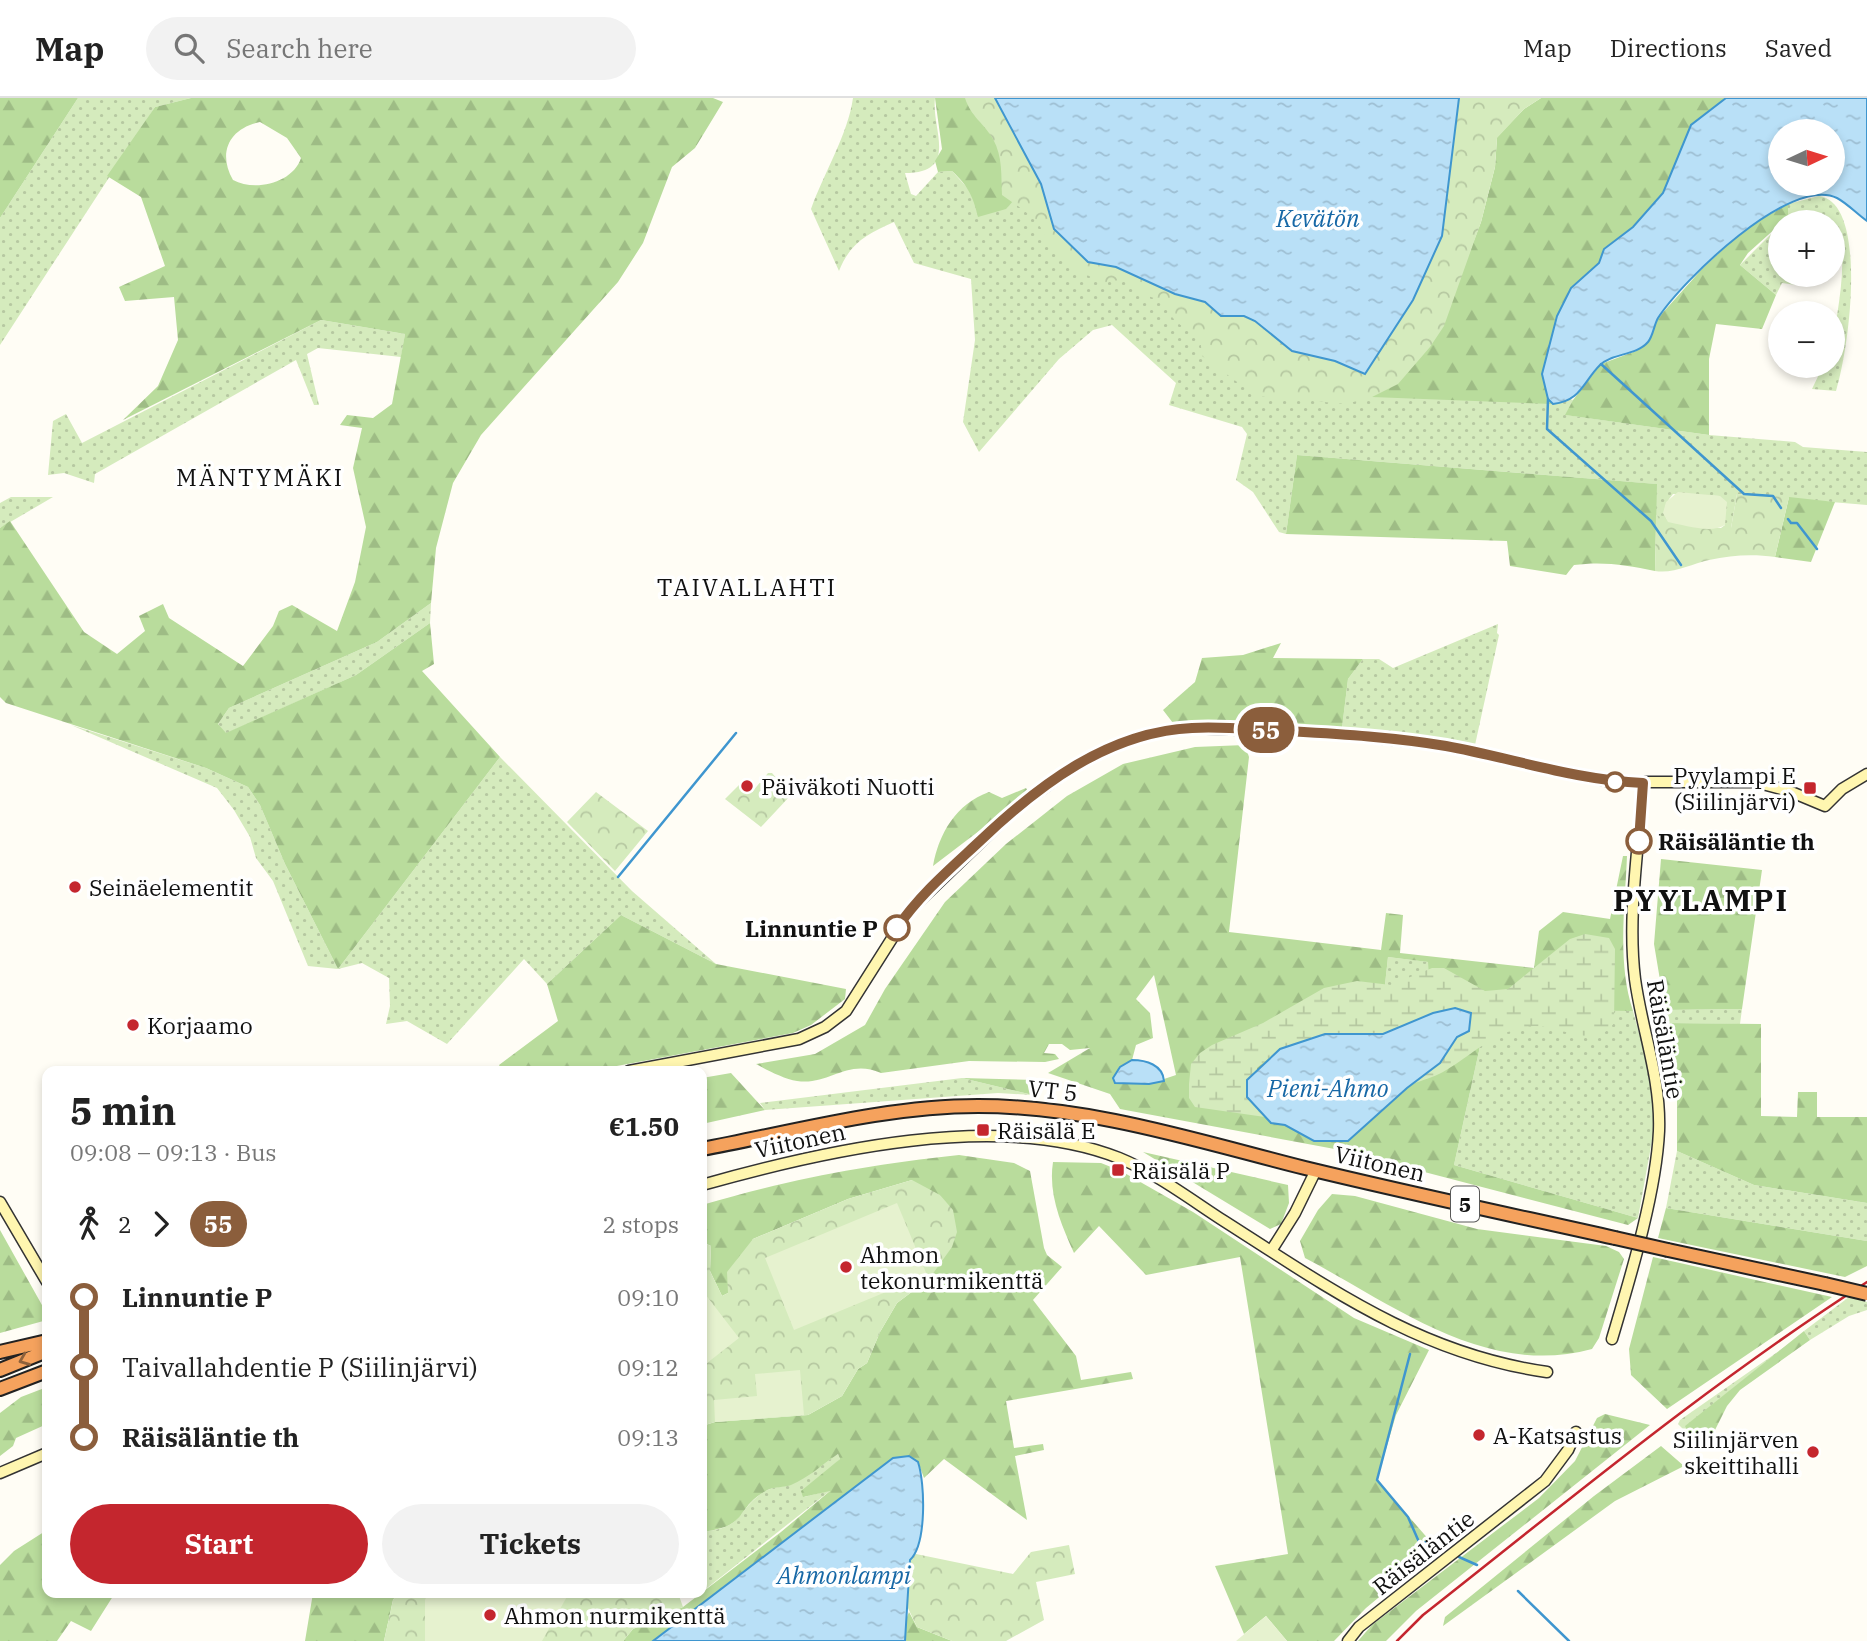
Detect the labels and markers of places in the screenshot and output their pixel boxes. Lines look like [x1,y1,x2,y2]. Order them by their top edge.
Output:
place label: Pyylampi E (Siilinjärvi) [1673,760,1796,816]
place label: Päiväkoti Nuotti [761,771,935,801]
unlabelled marker [1605,772,1625,792]
marker: Päiväkoti Nuotti [739,778,755,794]
marker: Pyylampi E (Siilinjärvi) [1802,780,1818,796]
place label: Räisäläntie th [1658,826,1815,856]
marker: Räisäläntie th [1626,828,1652,854]
place label: Seinäelementit [89,872,253,902]
marker: Seinäelementit [67,879,83,895]
place label: Linnuntie P [745,913,878,943]
marker: Linnuntie P [884,915,910,941]
place label: Korjaamo [147,1010,253,1040]
marker: Korjaamo [125,1017,141,1033]
place label: Räisälä E [997,1115,1096,1145]
marker: Räisälä E [975,1122,991,1138]
place label: Räisälä P [1132,1155,1230,1185]
marker: Räisälä P [1110,1162,1126,1178]
place label: Ahmon tekonurmikenttä [860,1239,1043,1295]
marker: Ahmon tekonurmikenttä [838,1259,854,1275]
place label: A-Katsastus [1493,1420,1622,1450]
place label: Siilinjärven skeittihalli [1673,1424,1799,1480]
marker: A-Katsastus [1471,1427,1487,1443]
marker: Siilinjärven skeittihalli [1805,1444,1821,1460]
place label: Ahmon nurmikenttä [504,1600,726,1630]
marker: Ahmon nurmikenttä [482,1607,498,1623]

